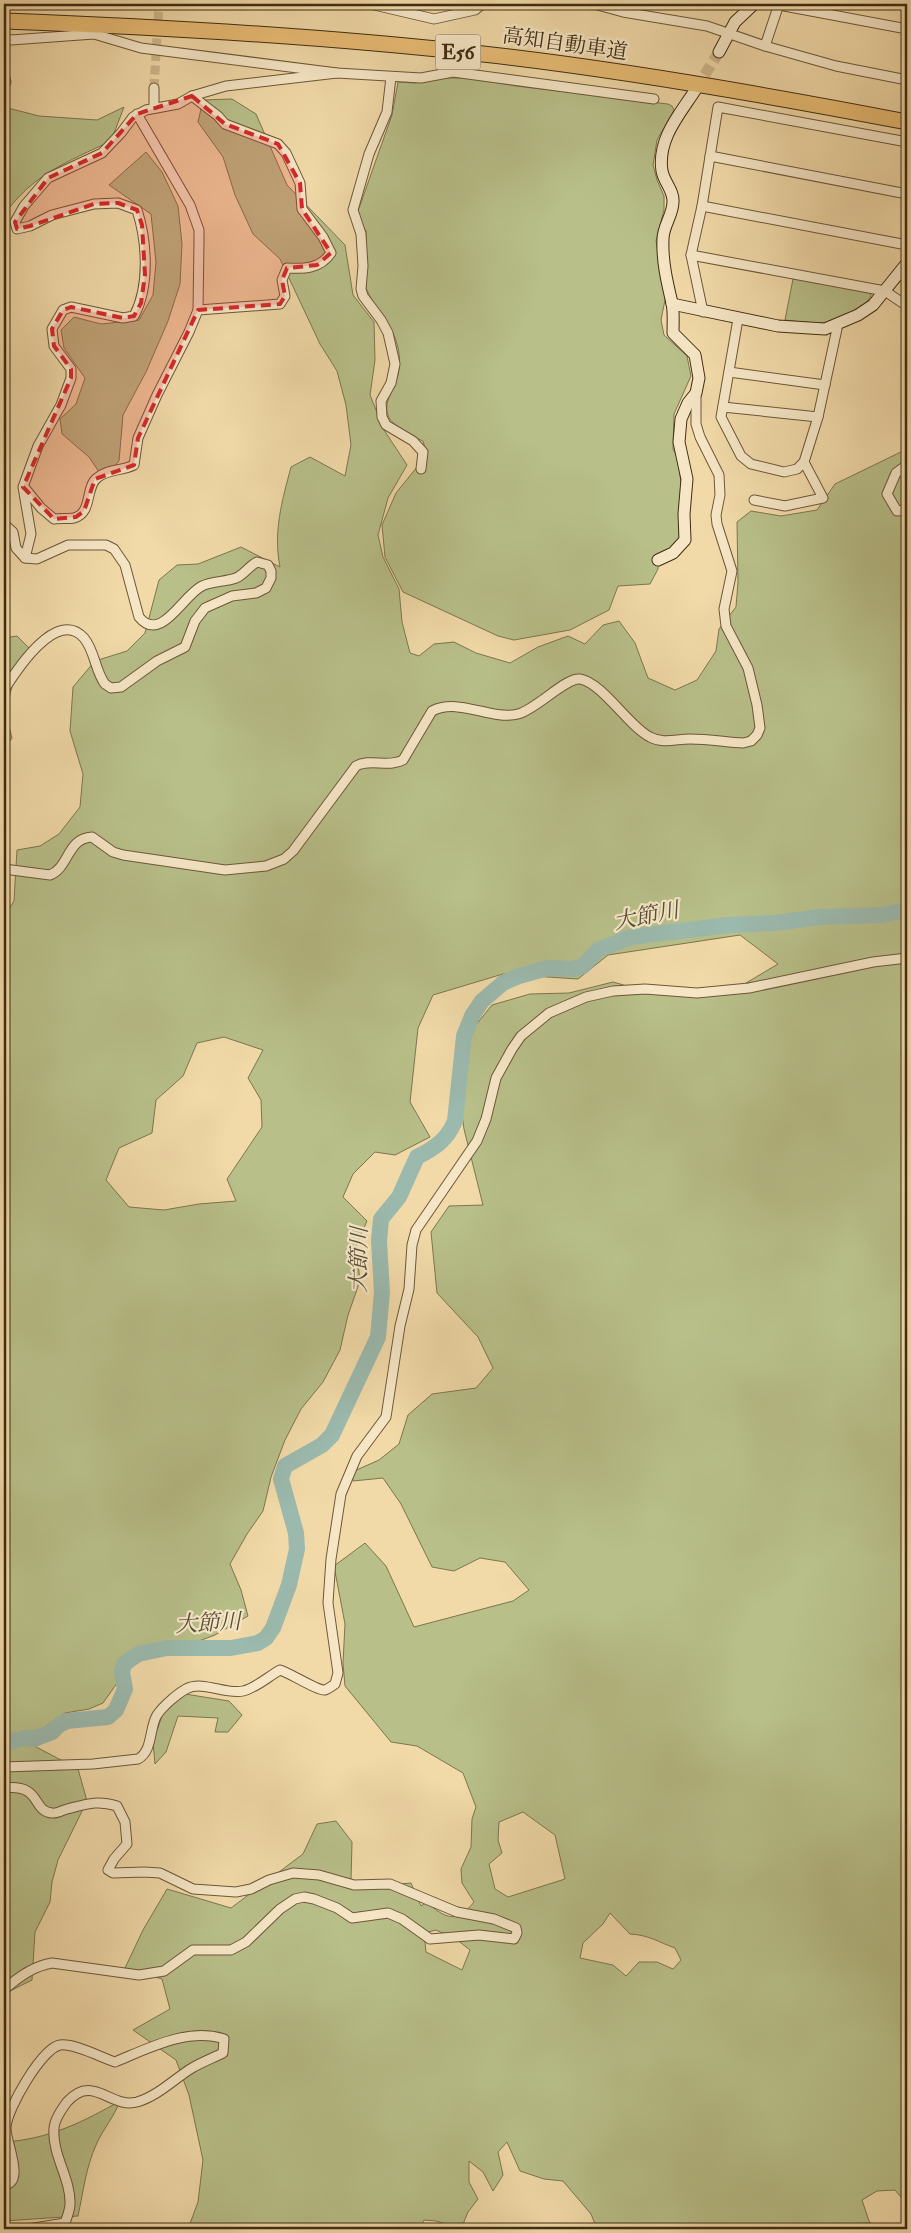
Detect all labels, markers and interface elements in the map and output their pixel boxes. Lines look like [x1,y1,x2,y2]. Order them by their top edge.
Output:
street label: 高知自動車道 [501,22,629,66]
road number: E56 [436,34,480,70]
water label: 大節川 [611,896,683,936]
water label: 大節川 [344,1225,374,1293]
water label: 大節川 [174,1607,244,1639]

